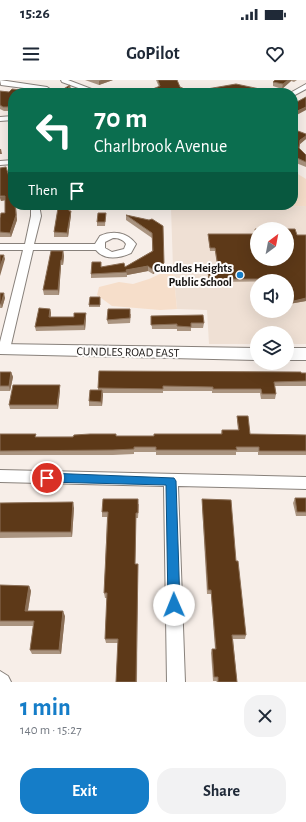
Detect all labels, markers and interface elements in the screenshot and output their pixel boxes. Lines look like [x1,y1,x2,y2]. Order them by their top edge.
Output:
text: 15:26 [20,6,50,21]
icon: menu [20,43,42,65]
icon: heart [264,43,286,65]
text: GoPilot [126,45,180,63]
icon: left [28,104,80,156]
text: 70 m [94,105,148,133]
text: Charlbrook Avenue [94,138,227,156]
icon: arrive [66,180,88,202]
text: Then [28,183,58,198]
north arrow [250,222,294,266]
map controls [250,222,294,370]
place label: Cundles Heights Public School [154,262,232,288]
marker: Cundles Heights Public School [235,270,245,280]
button: sound [250,274,294,318]
button: layers [250,326,294,370]
street label: CUNDLES ROAD EAST [76,345,180,359]
pin [30,461,64,495]
icon: arrive [36,467,58,489]
position arrow [153,584,195,626]
button: close [244,695,286,737]
text: 1 min [20,696,71,720]
text: 140 m · 15:27 [20,724,82,737]
button: Exit [20,768,149,814]
button: Share [157,768,286,814]

